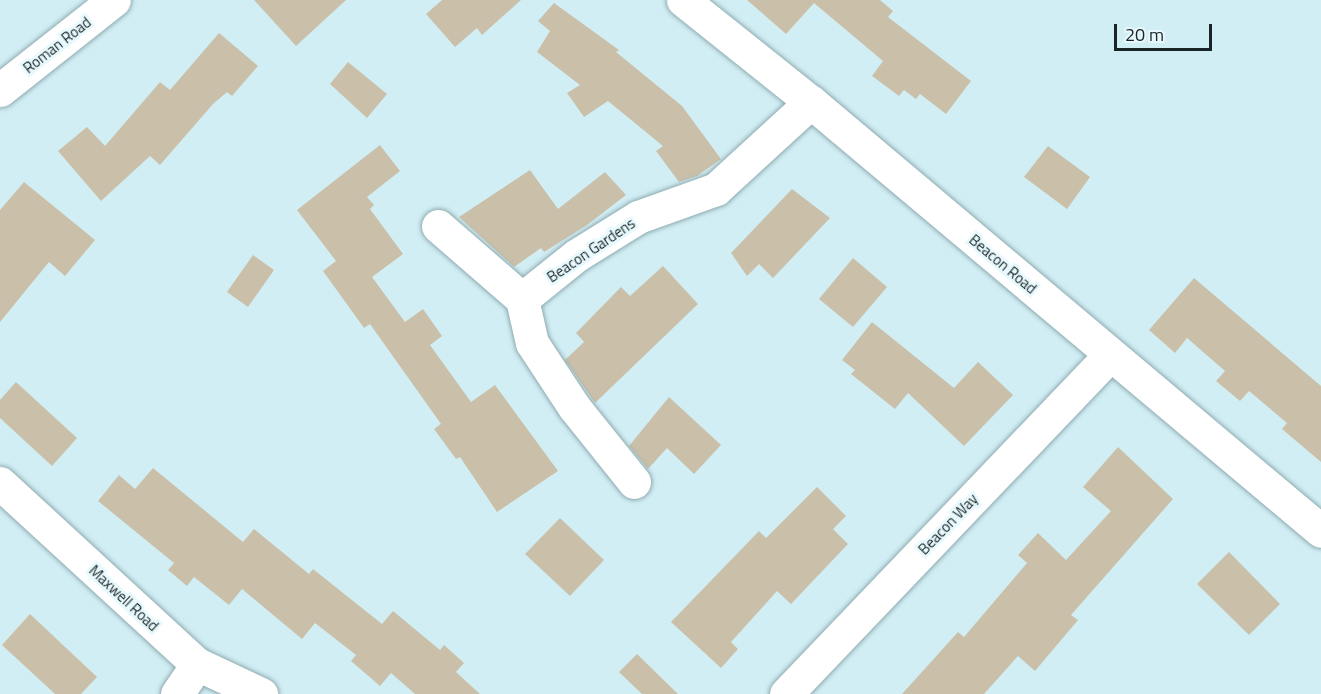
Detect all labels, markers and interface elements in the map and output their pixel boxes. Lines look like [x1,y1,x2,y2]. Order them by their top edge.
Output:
scale bar [1117,12,1214,50]
street label: Roman Road [20,13,94,77]
text: 20 m [1125,21,1164,48]
street label: Beacon Gardens [544,214,638,286]
street label: Beacon Road [966,231,1040,297]
street label: Beacon Way [915,490,981,558]
street label: Maxwell Road [85,561,163,635]

